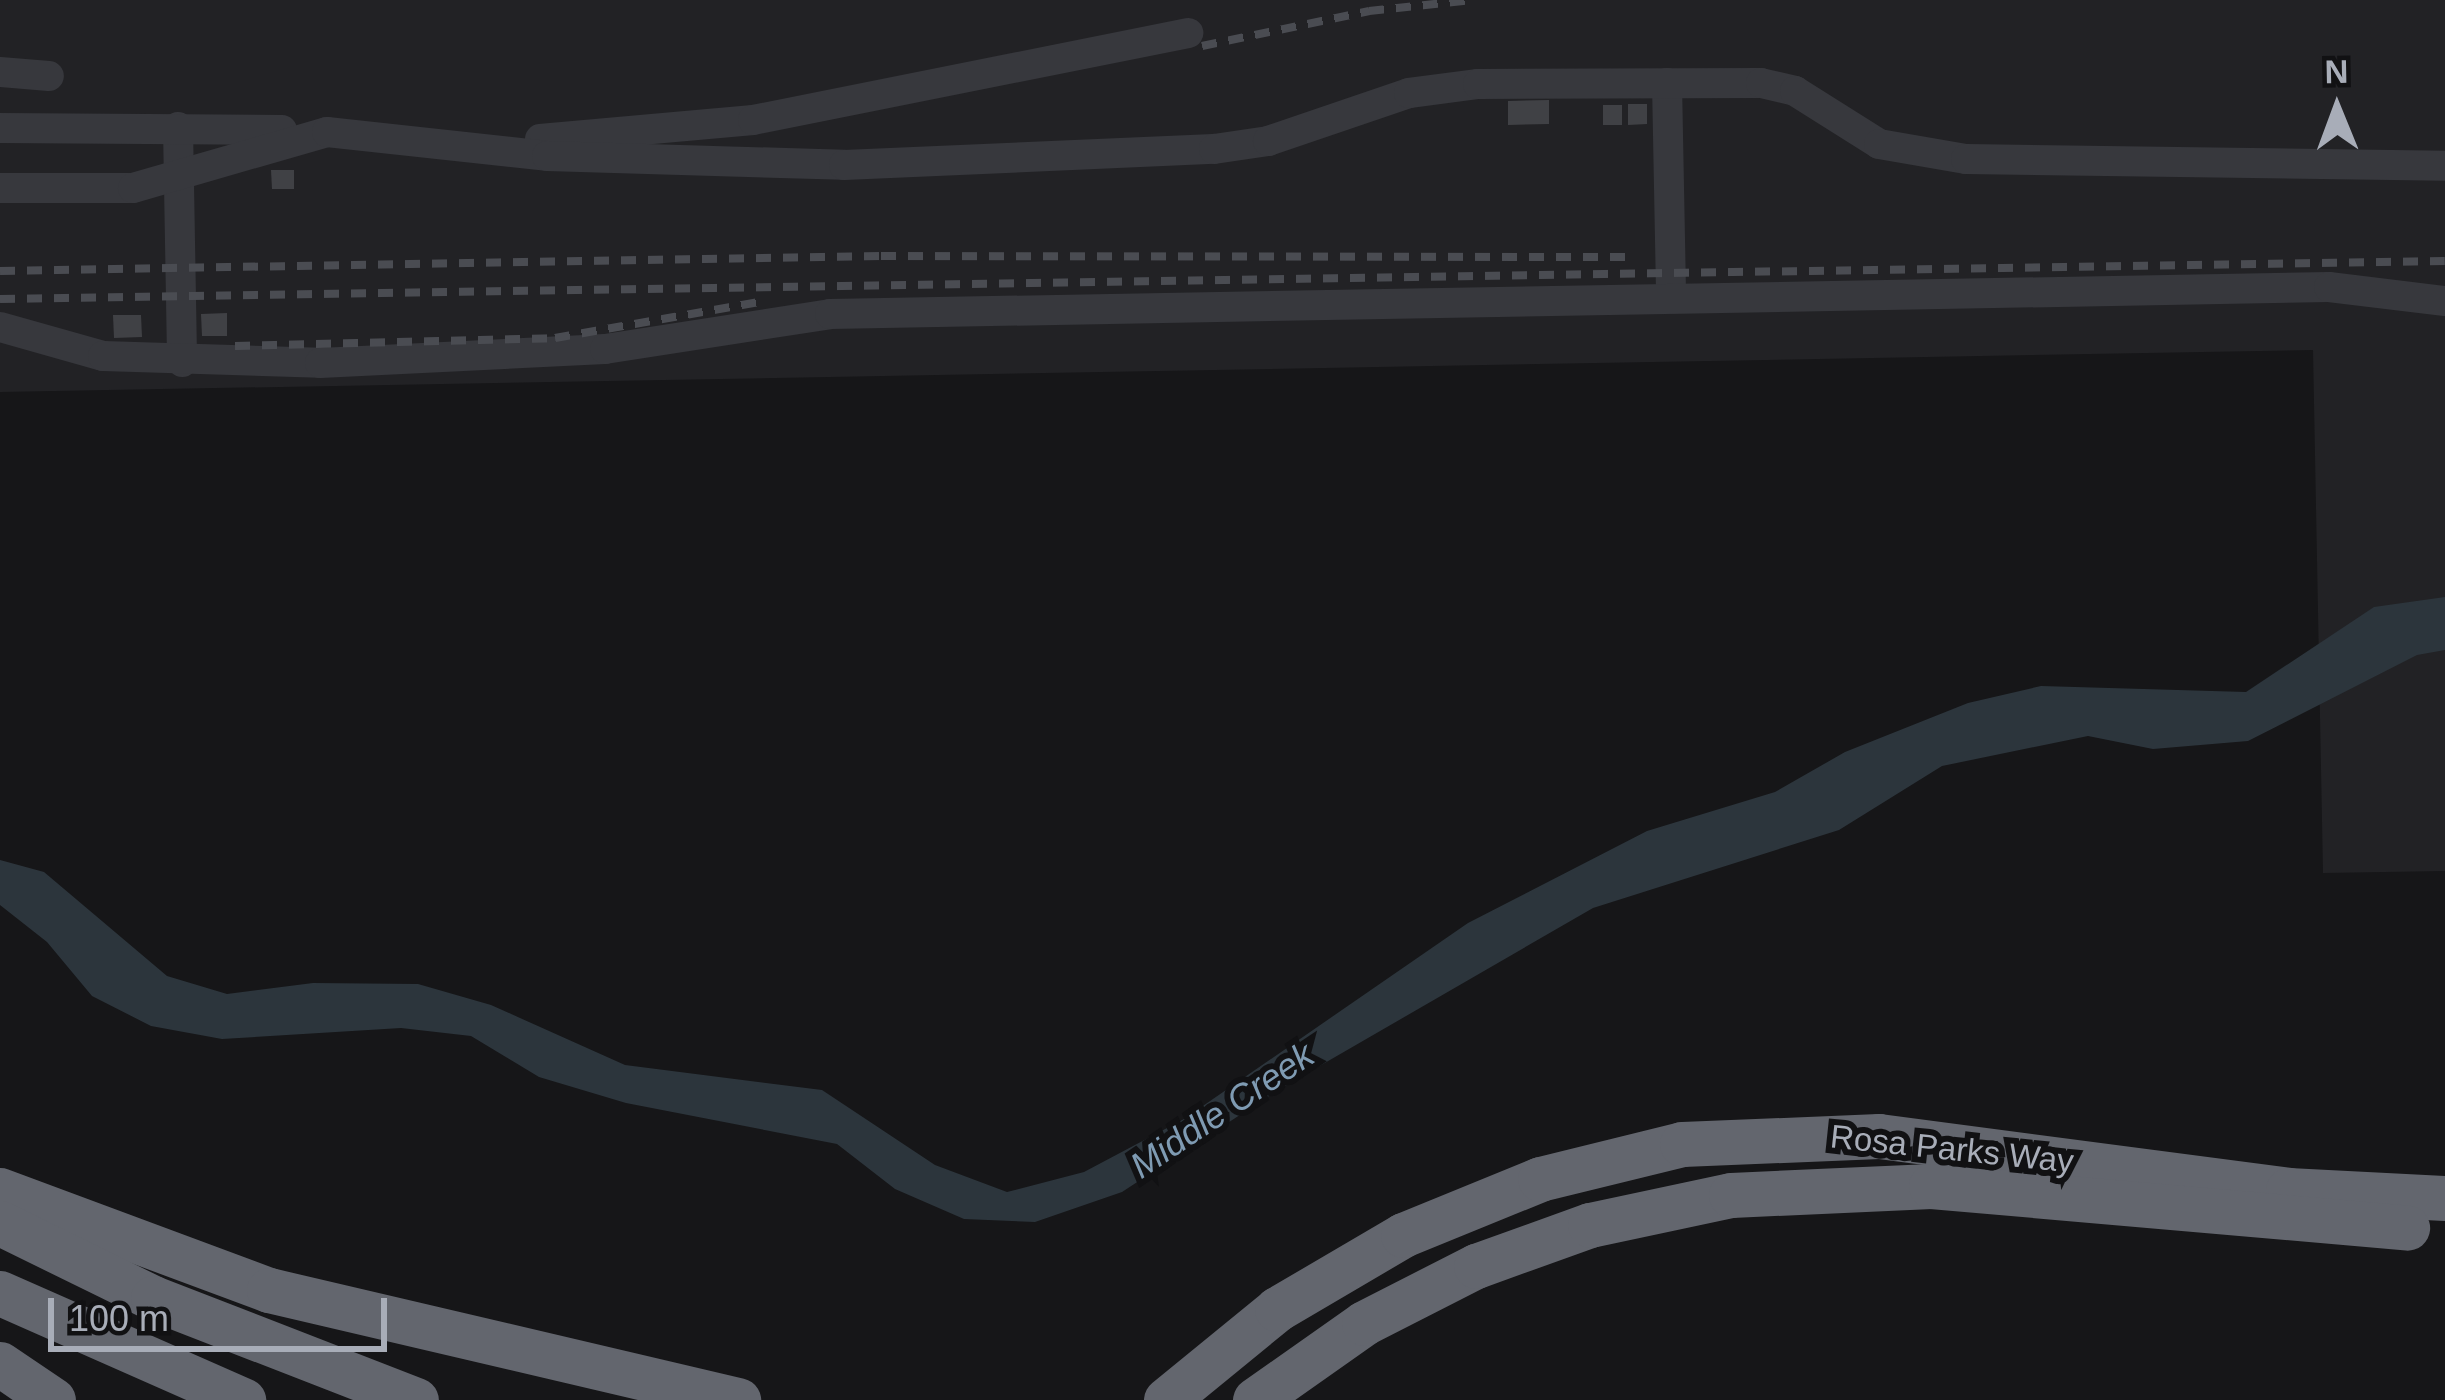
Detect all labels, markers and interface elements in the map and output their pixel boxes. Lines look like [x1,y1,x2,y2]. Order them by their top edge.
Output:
north arrow [2277,48,2397,168]
text: N [2324,53,2349,90]
water label: Middle Creek [1122,1033,1322,1187]
street label: Rosa Parks Way [1828,1117,2076,1181]
scale bar [54,1274,393,1348]
text: 100 m [69,1298,169,1339]

